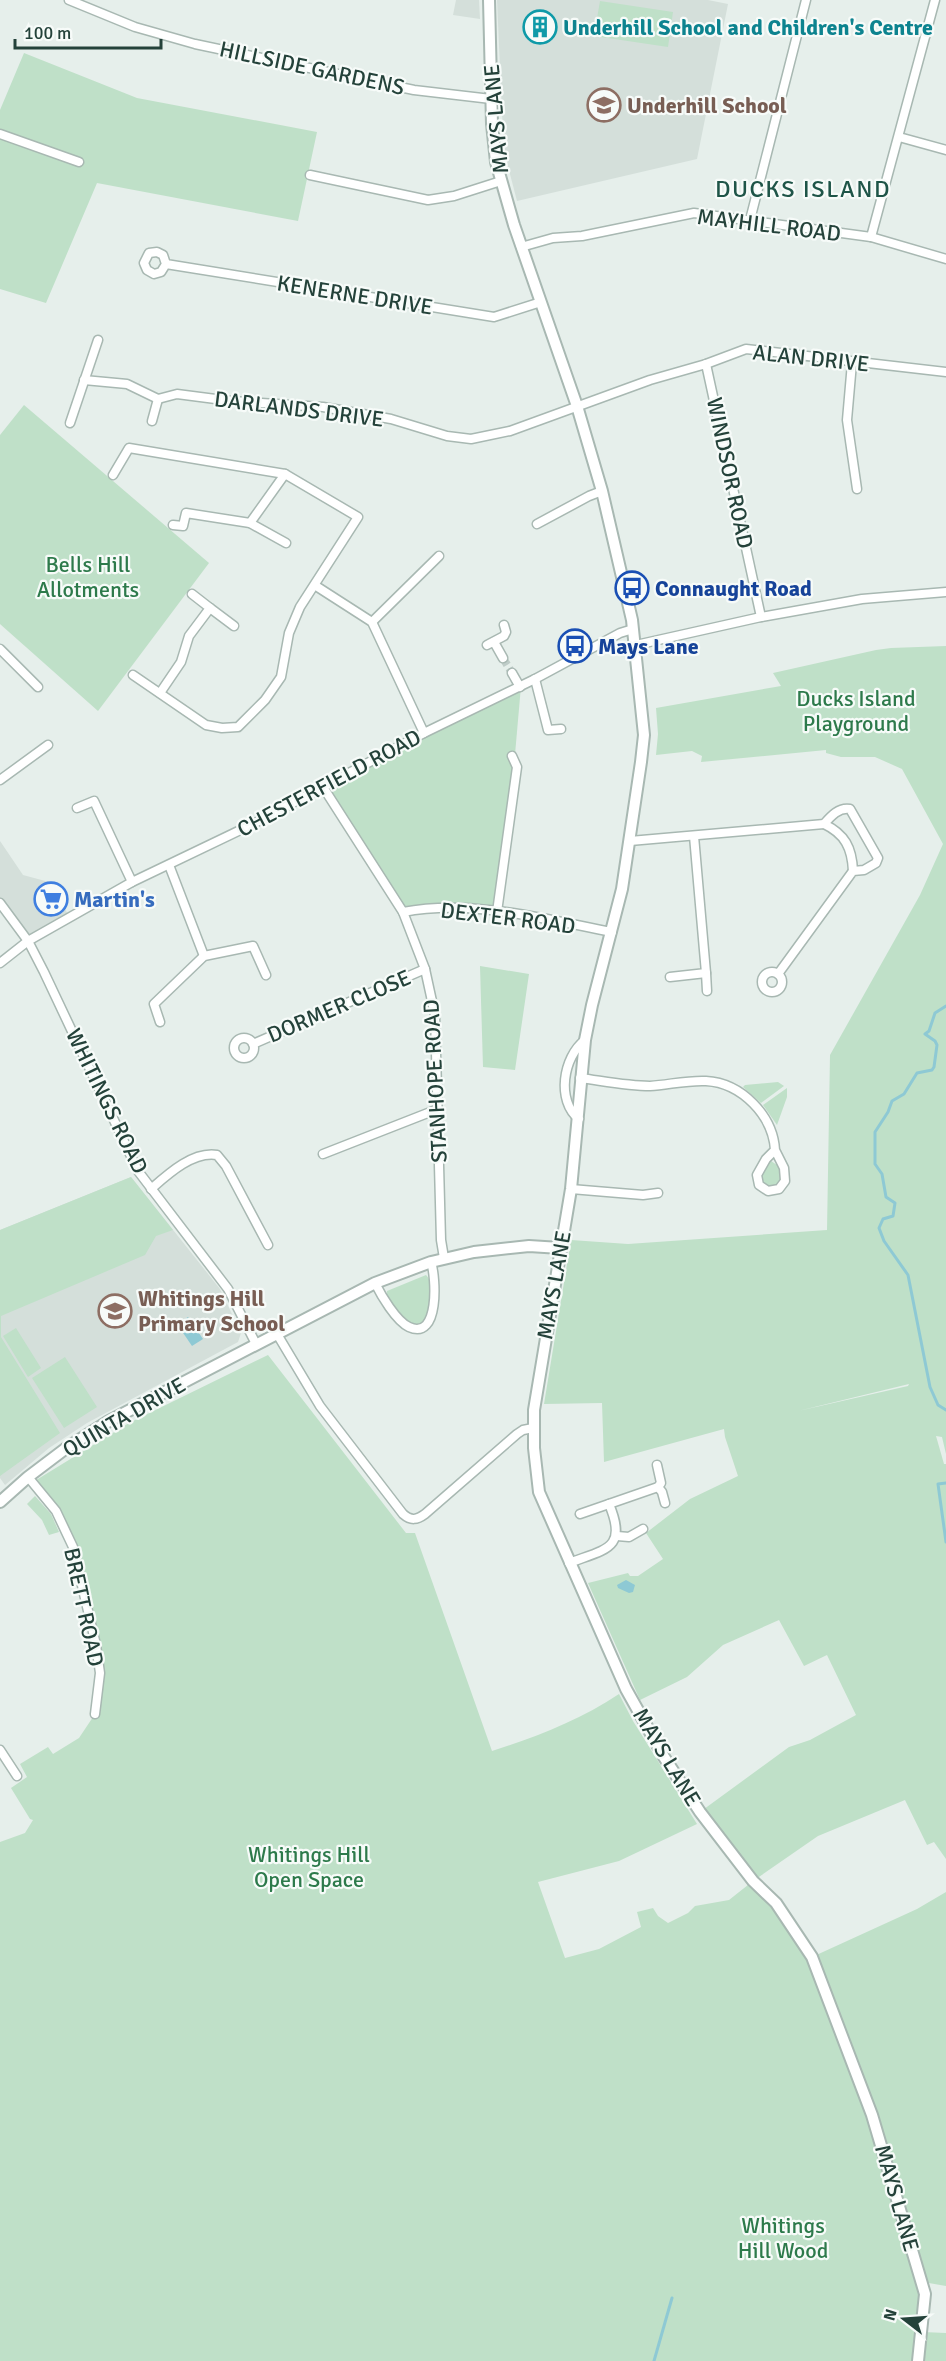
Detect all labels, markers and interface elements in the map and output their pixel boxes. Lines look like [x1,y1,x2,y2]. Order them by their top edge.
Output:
building icon: Underhill School and Children's Centre [522,9,558,45]
scale bar [15,12,160,50]
place label: Underhill School and Children's Centre [563,14,933,41]
text: 100 m [24,22,71,44]
street label: HILLSIDE GARDENS [217,35,407,101]
street label: MAYS LANE [478,63,514,175]
school or university icon: Underhill School [586,87,622,123]
place label: Underhill School [627,92,787,119]
district label: DUCKS ISLAND [715,174,891,204]
street label: MAYHILL ROAD [696,203,842,247]
street label: KENERNE DRIVE [275,269,435,321]
street label: ALAN DRIVE [751,338,871,378]
street label: DARLANDS DRIVE [213,385,385,433]
street label: WINDSOR ROAD [701,395,759,551]
park label: Bells Hill Allotments [37,551,139,603]
bus stop icon: Connaught Road [614,570,650,606]
place label: Connaught Road [655,575,812,602]
bus stop icon: Mays Lane [557,628,593,664]
place label: Mays Lane [598,633,699,660]
park label: Ducks Island Playground [796,685,916,737]
street label: CHESTERFIELD ROAD [233,723,425,843]
supermarket icon: Martin's [33,881,69,917]
place label: Martin's [74,886,155,913]
street label: DEXTER ROAD [439,896,577,940]
street label: DORMER CLOSE [263,964,415,1048]
street label: STANHOPE ROAD [417,999,453,1163]
street label: WHITINGS ROAD [60,1024,154,1178]
street label: MAYS LANE [531,1229,577,1341]
place label: Whitings Hill Primary School [138,1285,285,1337]
school or university icon: Whitings Hill Primary School [97,1293,133,1329]
street label: QUINTA DRIVE [58,1371,190,1463]
street label: BRETT ROAD [58,1545,110,1669]
street label: MAYS LANE [627,1703,707,1811]
park label: Whitings Hill Open Space [248,1841,370,1893]
street label: MAYS LANE [869,2141,925,2255]
park label: Whitings Hill Wood [738,2212,828,2264]
north arrow [874,2289,934,2349]
text: N [879,2307,902,2323]

